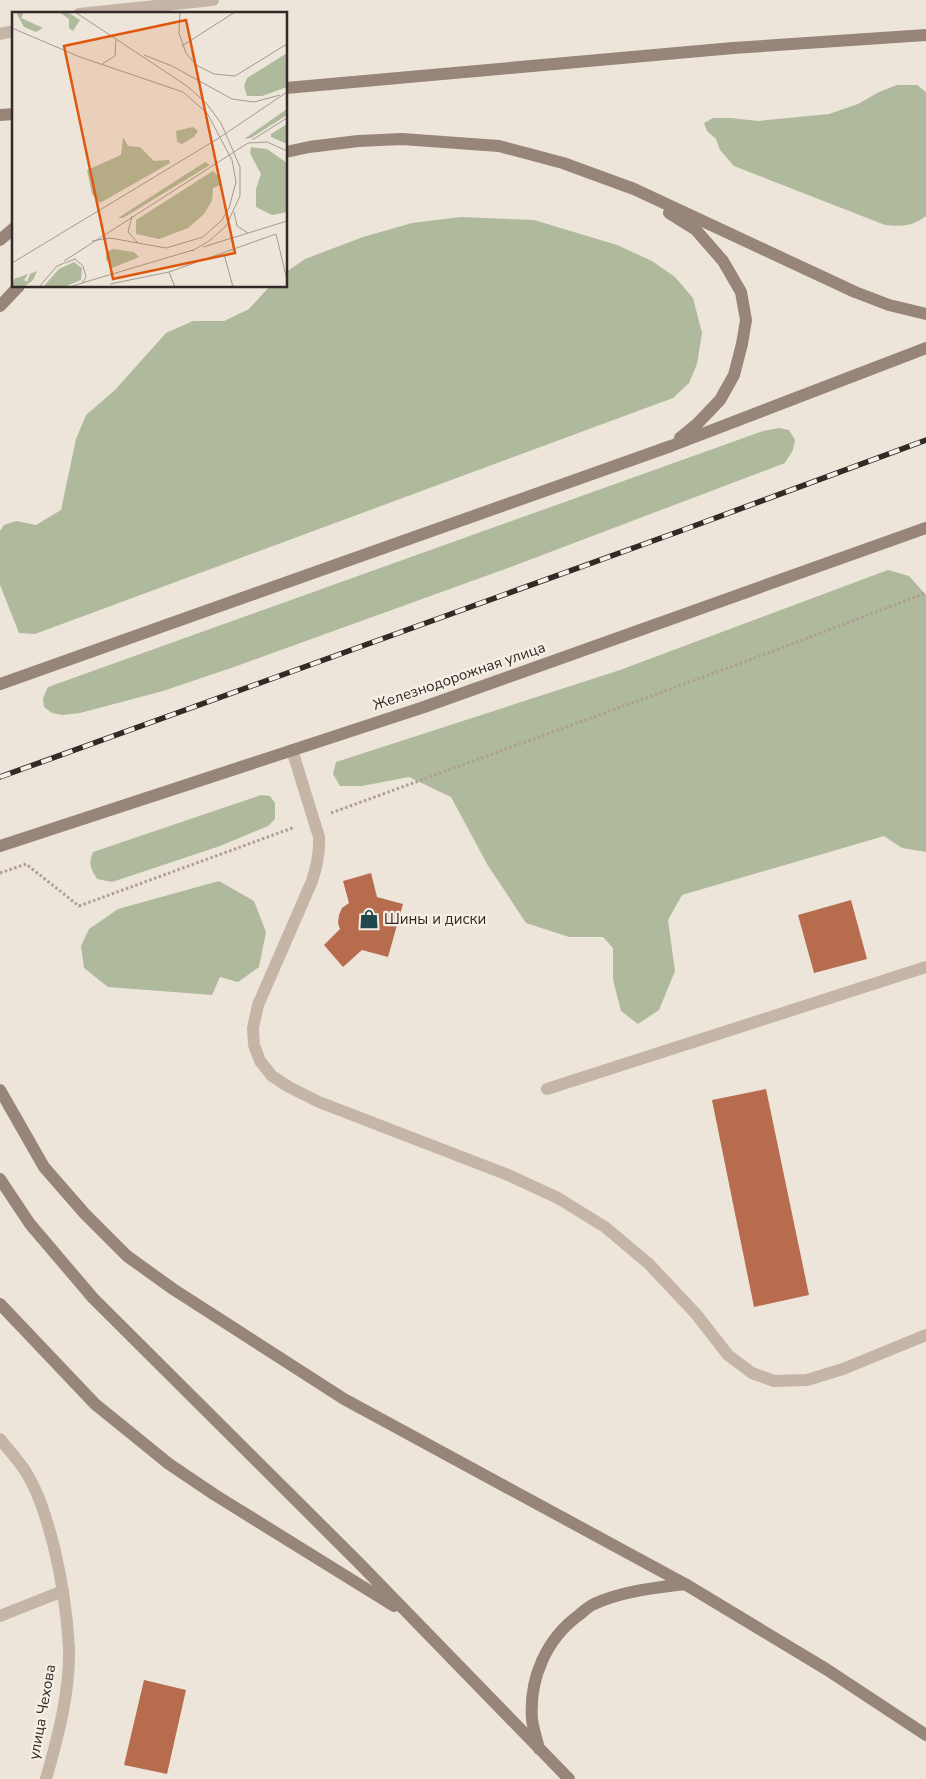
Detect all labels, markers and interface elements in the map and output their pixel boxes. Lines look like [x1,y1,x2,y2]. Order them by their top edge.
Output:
inset map [12,12,288,288]
street label: Железнодорожная улица [370,637,548,715]
shop icon: Шины и диски [358,908,380,930]
place label: Шины и диски [384,909,486,929]
street label: улица Чехова [24,1663,60,1761]

